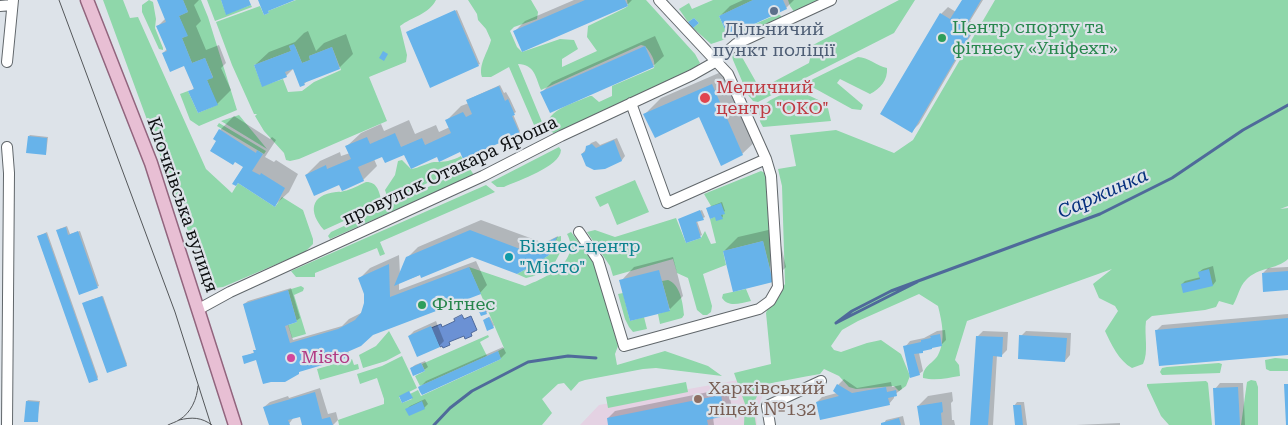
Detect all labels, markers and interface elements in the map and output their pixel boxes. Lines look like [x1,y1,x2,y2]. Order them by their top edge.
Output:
marker: Дільничий пункт поліції [768,5,780,17]
place label: Центр спорту та фітнесу «Уніфехт» [952,17,1118,59]
place label: Дільничий пункт поліції [713,19,835,62]
marker: Центр спорту та фітнесу «Уніфехт» [936,32,948,44]
place label: Медичний центр "ОКО" [716,77,829,120]
marker: Медичний центр "ОКО" [698,91,712,105]
street label: провулок Отакара Яроша [339,112,561,230]
street label: Клочківська вулиця [142,114,222,296]
water label: Саржинка [1054,164,1152,224]
place label: Бізнес-центр "Місто" [519,236,641,278]
marker: Бізнес-центр "Місто" [503,251,515,263]
place label: Фітнес [432,294,495,316]
marker: Фітнес [416,299,428,311]
place label: Misto [301,347,350,369]
marker: Misto [285,352,297,364]
place label: Харківський ліцей №132 [708,378,825,420]
marker: Харківський ліцей №132 [692,393,704,405]

